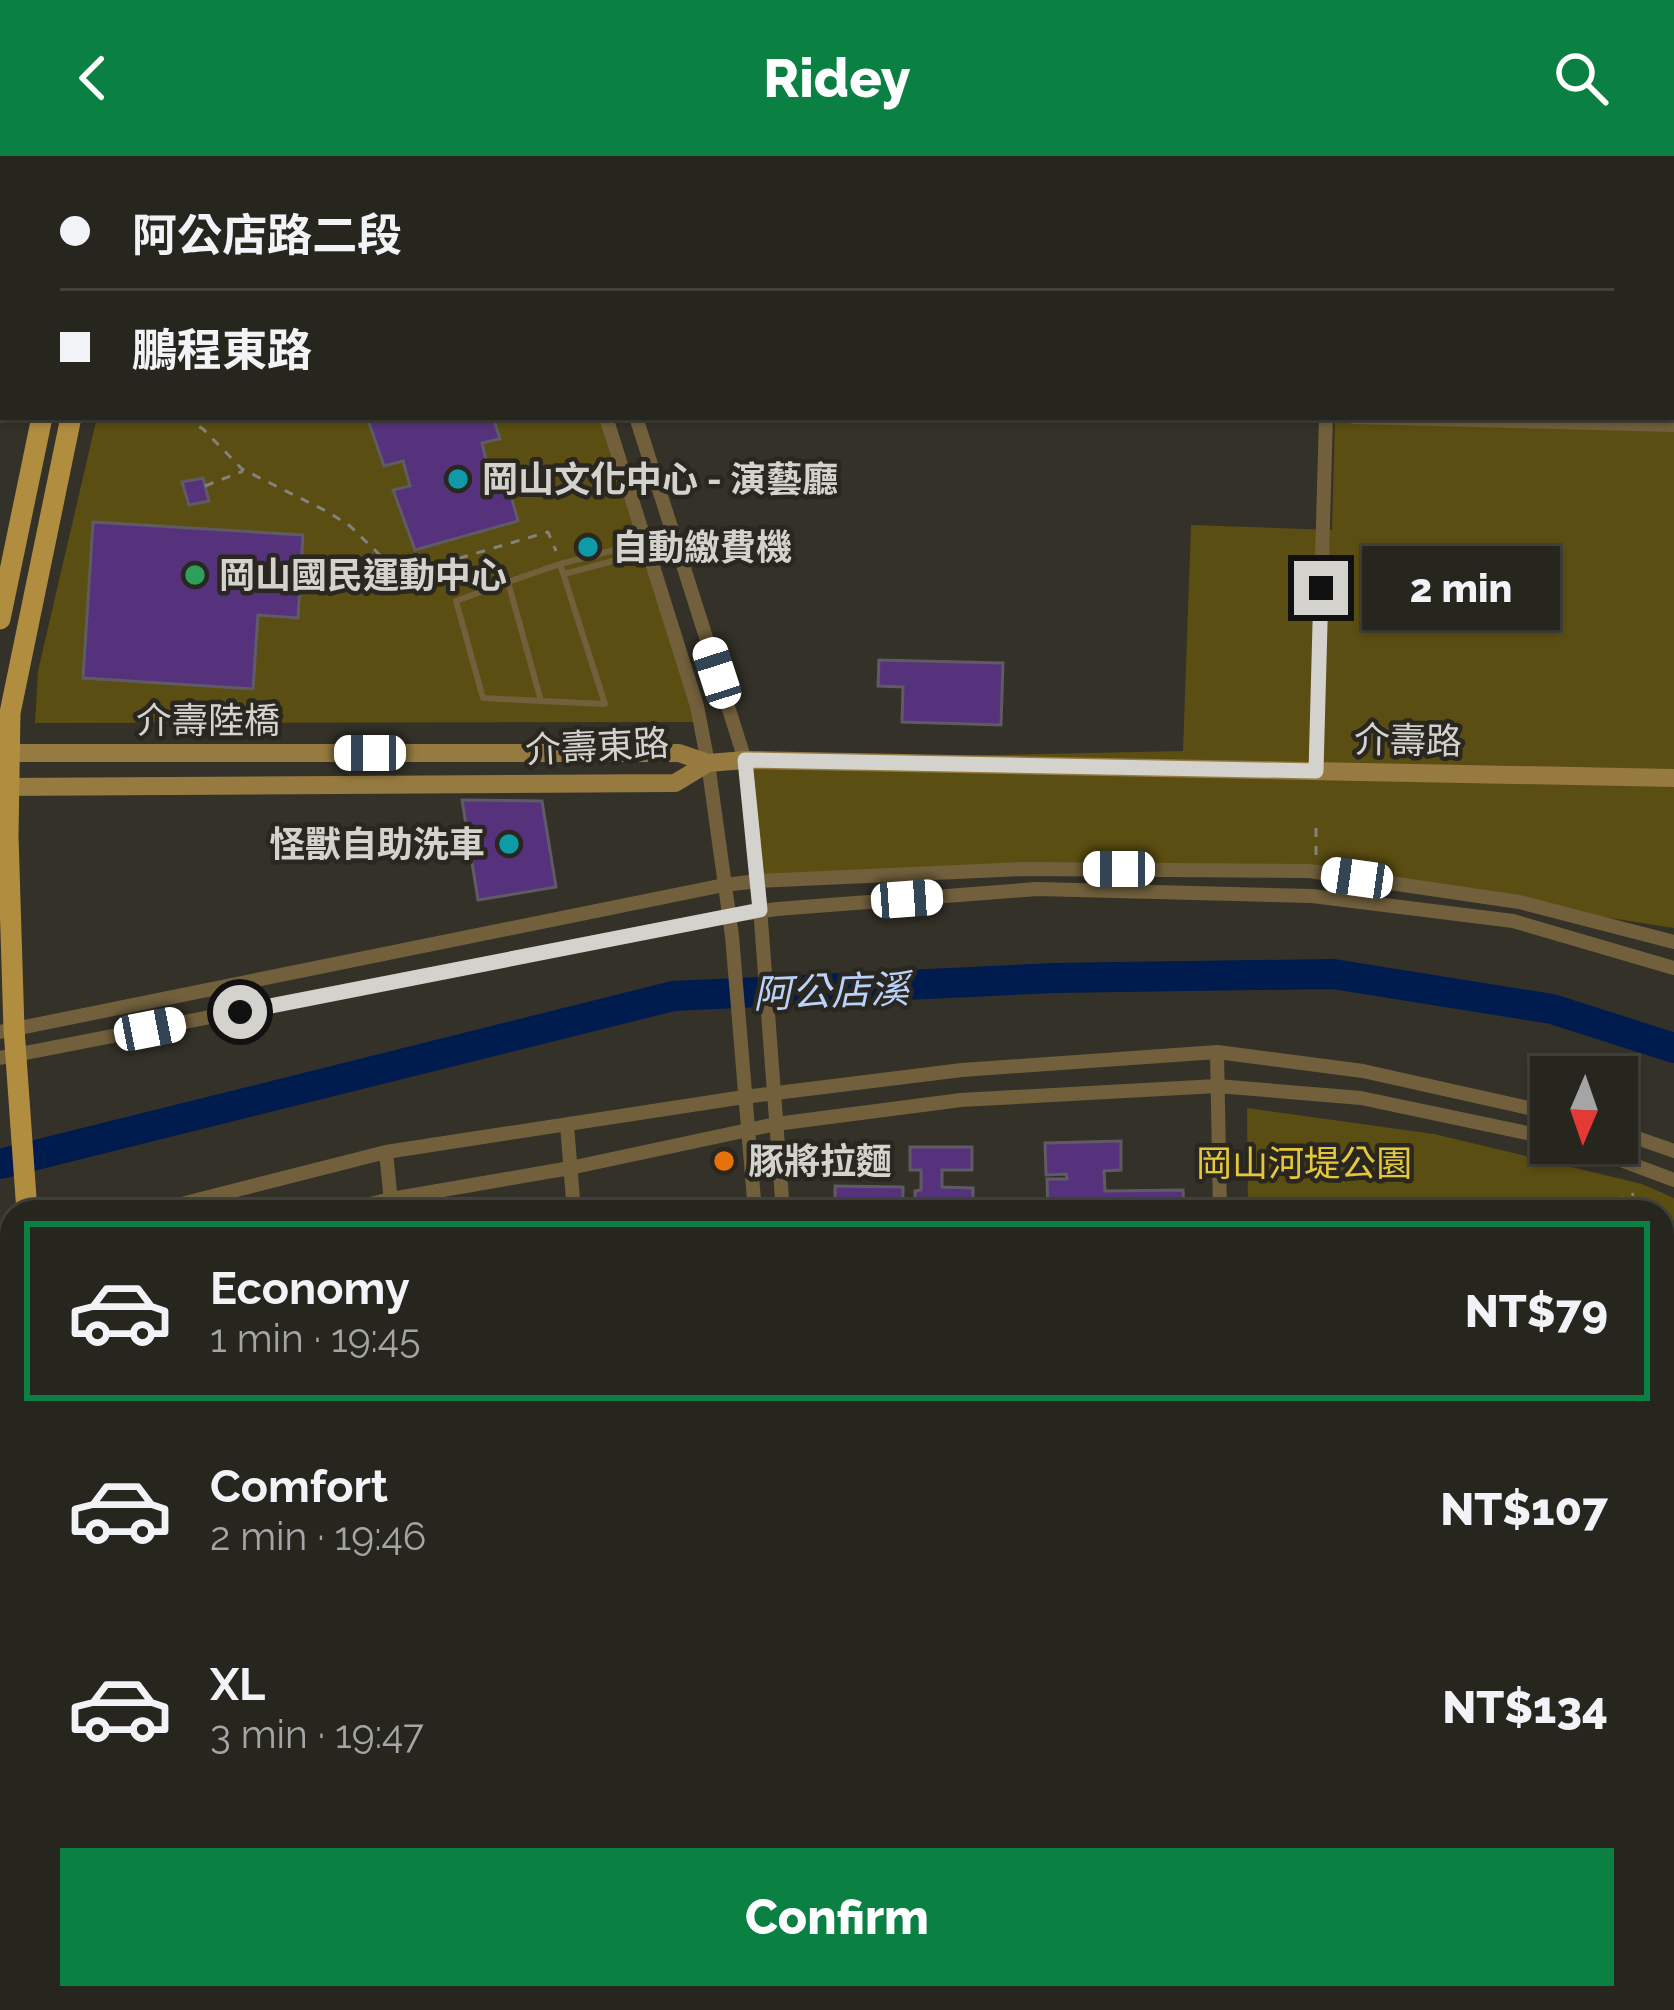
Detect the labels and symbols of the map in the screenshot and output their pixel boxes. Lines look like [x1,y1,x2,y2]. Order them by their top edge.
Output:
place label: 岡山文化中心 - 演藝廳 [482,458,838,500]
marker: 岡山文化中心 - 演藝廳 [445,466,471,492]
place label: 自動繳費機 [612,526,792,568]
marker: 自動繳費機 [575,534,601,560]
callout: 2 min [1363,546,1561,630]
place label: 岡山國民運動中心 [219,554,507,596]
route end [1294,561,1348,615]
marker: 岡山國民運動中心 [182,562,208,588]
car [689,633,745,713]
street label: 介壽陸橋 [136,699,280,741]
street label: 介壽路 [1354,718,1462,762]
street label: 介壽東路 [524,721,670,771]
car [334,735,406,771]
place label: 怪獸自助洗車 [269,823,485,865]
marker: 怪獸自助洗車 [496,831,522,857]
car [1083,851,1155,887]
car [1319,855,1395,901]
car [870,879,944,919]
water label: 阿公店溪 [752,965,915,1017]
route start [213,985,267,1039]
car [111,1004,189,1054]
north arrow [1530,1056,1638,1164]
place label: 豚將拉麵 [748,1140,892,1182]
park label: 岡山河堤公園 [1196,1142,1412,1184]
marker: 豚將拉麵 [711,1148,737,1174]

